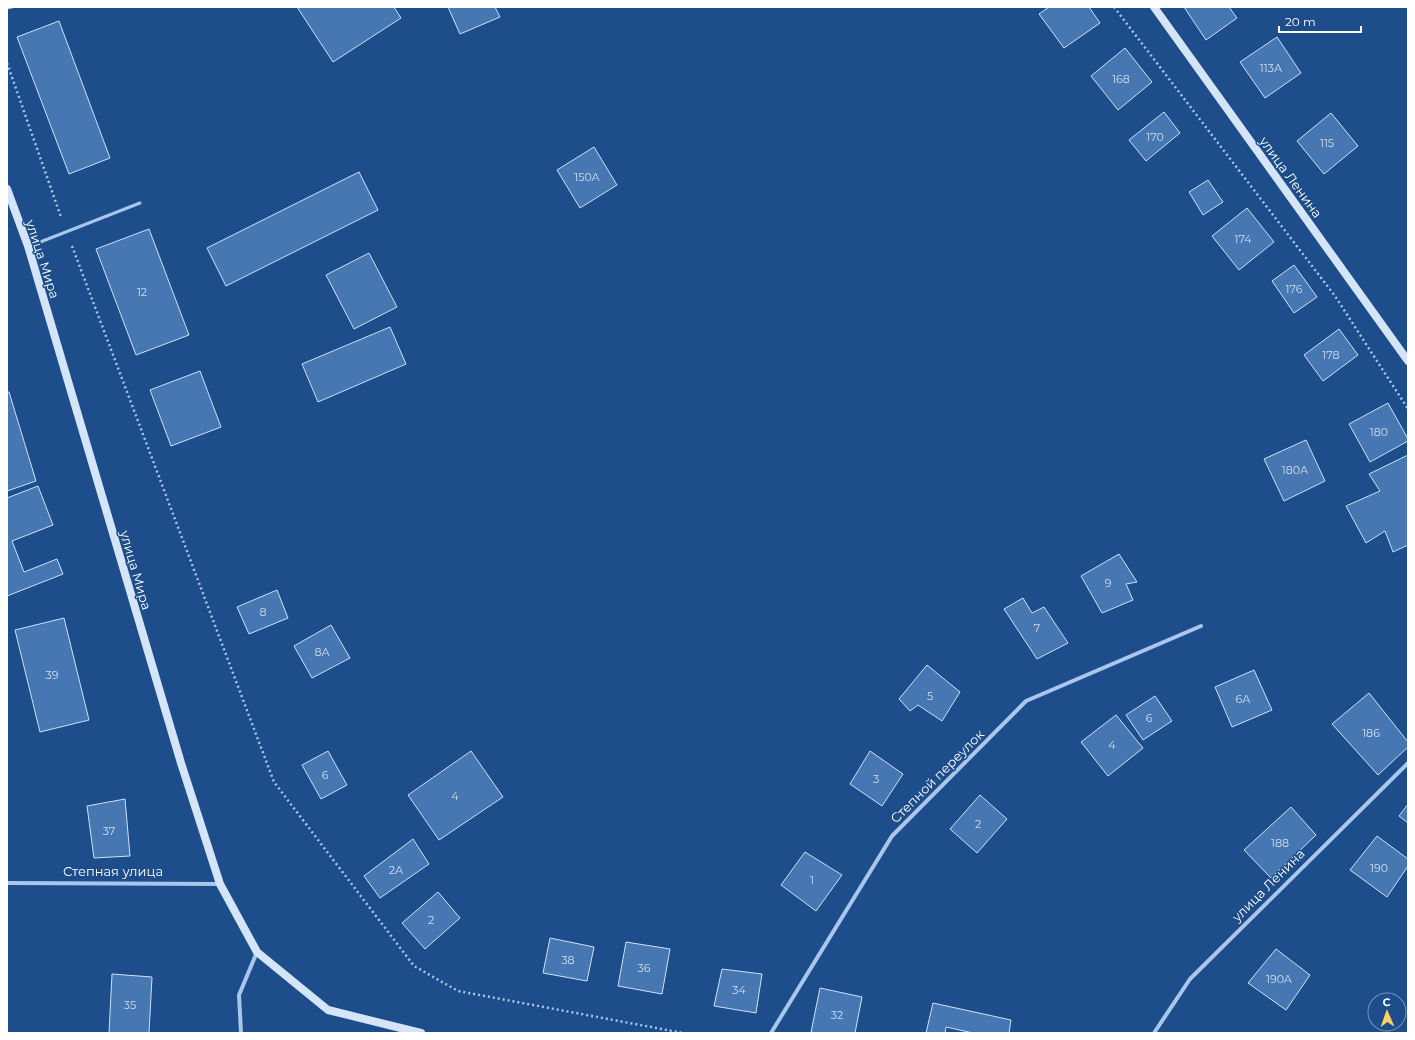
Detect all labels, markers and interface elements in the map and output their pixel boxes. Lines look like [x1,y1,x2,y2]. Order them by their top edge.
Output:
scale bar [1279,8,1361,34]
text: 20 m [1285,14,1316,29]
house number: 113А [1260,61,1283,75]
house number: 168 [1112,72,1130,86]
house number: 170 [1146,130,1164,144]
street label: улица Ленина [1256,133,1326,221]
house number: 115 [1320,136,1334,150]
house number: 150А [574,170,601,184]
street label: улица Мира [22,217,63,300]
house number: 174 [1234,232,1252,246]
house number: 176 [1286,282,1303,296]
house number: 12 [137,285,147,299]
house number: 178 [1322,348,1340,362]
house number: 180 [1370,425,1388,439]
house number: 180А [1282,463,1309,477]
street label: улица Мира [117,527,155,612]
house number: 9 [1105,576,1112,590]
house number: 8 [259,605,267,619]
house number: 7 [1034,621,1040,635]
house number: 8А [314,645,330,659]
house number: 39 [46,668,59,682]
house number: 5 [927,689,933,703]
house number: 6А [1236,692,1251,706]
house number: 6 [1146,711,1153,725]
street label: Степной переулок [887,726,987,826]
house number: 186 [1362,726,1380,740]
house number: 4 [1108,738,1116,752]
house number: 6 [322,768,329,782]
house number: 3 [873,772,879,786]
house number: 4 [451,789,459,803]
house number: 2 [975,817,981,831]
house number: 37 [103,824,115,838]
house number: 188 [1271,836,1289,850]
street label: улица Ленина [1228,845,1308,925]
house number: 190 [1370,861,1388,875]
street label: Степная улица [63,863,163,879]
house number: 2А [389,863,404,877]
house number: 1 [810,873,814,887]
house number: 2 [428,913,434,927]
house number: 38 [561,953,575,967]
house number: 36 [638,961,651,975]
house number: 190А [1266,972,1293,986]
house number: 34 [732,983,746,997]
north arrow [1367,992,1407,1032]
text: С [1382,995,1391,1009]
house number: 35 [124,998,136,1012]
house number: 32 [831,1008,843,1022]

